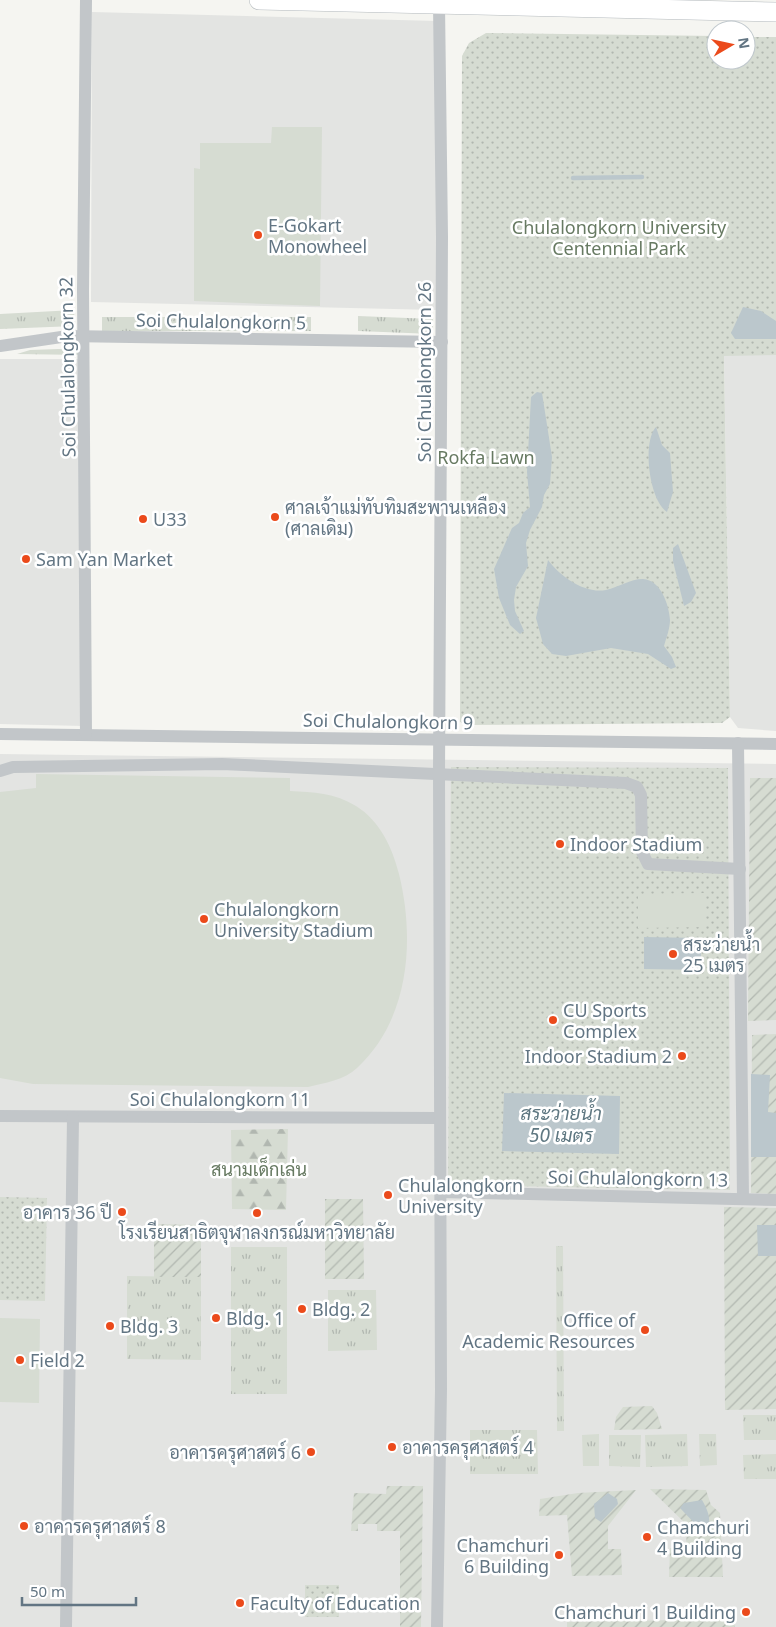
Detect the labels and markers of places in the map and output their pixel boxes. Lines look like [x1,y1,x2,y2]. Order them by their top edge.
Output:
place label: E-Gokart Monowheel [268,213,367,258]
marker: E-Gokart Monowheel [252,229,264,241]
place label: ศาลเจ้าแม่ทับทิมสะพานเหลือง (ศาลเดิม) [285,495,507,540]
place label: U33 [153,507,187,531]
marker: ศาลเจ้าแม่ทับทิมสะพานเหลือง (ศาลเดิม) [269,511,281,523]
marker: U33 [137,513,149,525]
place label: Sam Yan Market [36,547,173,571]
marker: Sam Yan Market [20,553,32,565]
place label: Indoor Stadium [570,832,702,856]
marker: Indoor Stadium [554,838,566,850]
place label: Chulalongkorn University Stadium [214,897,373,942]
marker: Chulalongkorn University Stadium [198,913,210,925]
place label: สระว่ายน้ำ 25 เมตร [683,929,760,977]
marker: สระว่ายน้ำ 25 เมตร [667,948,679,960]
place label: CU Sports Complex [563,998,647,1043]
marker: CU Sports Complex [547,1014,559,1026]
place label: Indoor Stadium 2 [525,1044,672,1068]
marker: Indoor Stadium 2 [676,1050,688,1062]
place label: Chulalongkorn University [398,1173,523,1218]
marker: Chulalongkorn University [382,1189,394,1201]
place label: อาคาร 36 ปี [23,1200,112,1224]
marker: อาคาร 36 ปี [116,1206,128,1218]
marker: โรงเรียนสาธิตจุฬาลงกรณ์มหาวิทยาลัย [251,1207,263,1219]
place label: โรงเรียนสาธิตจุฬาลงกรณ์มหาวิทยาลัย [118,1220,395,1245]
place label: Bldg. 2 [312,1297,370,1321]
marker: Bldg. 2 [296,1303,308,1315]
place label: Bldg. 1 [226,1306,284,1330]
place label: Office of Academic Resources [462,1308,636,1353]
marker: Bldg. 1 [210,1312,222,1324]
place label: Bldg. 3 [120,1314,178,1338]
marker: Bldg. 3 [104,1320,116,1332]
marker: Office of Academic Resources [639,1324,651,1336]
place label: Field 2 [30,1348,85,1372]
marker: Field 2 [14,1354,26,1366]
place label: อาคารครุศาสตร์ 4 [402,1435,534,1460]
place label: อาคารครุศาสตร์ 6 [169,1440,301,1465]
marker: อาคารครุศาสตร์ 4 [386,1441,398,1453]
marker: อาคารครุศาสตร์ 6 [305,1446,317,1458]
place label: อาคารครุศาสตร์ 8 [34,1514,166,1539]
place label: Chamchuri 4 Building [657,1515,749,1560]
marker: อาคารครุศาสตร์ 8 [18,1520,30,1532]
marker: Chamchuri 4 Building [641,1531,653,1543]
place label: Chamchuri 6 Building [457,1533,549,1578]
marker: Chamchuri 6 Building [553,1549,565,1561]
place label: Faculty of Education [250,1591,420,1615]
marker: Faculty of Education [234,1597,246,1609]
place label: Chamchuri 1 Building [554,1600,736,1624]
marker: Chamchuri 1 Building [740,1606,752,1618]

